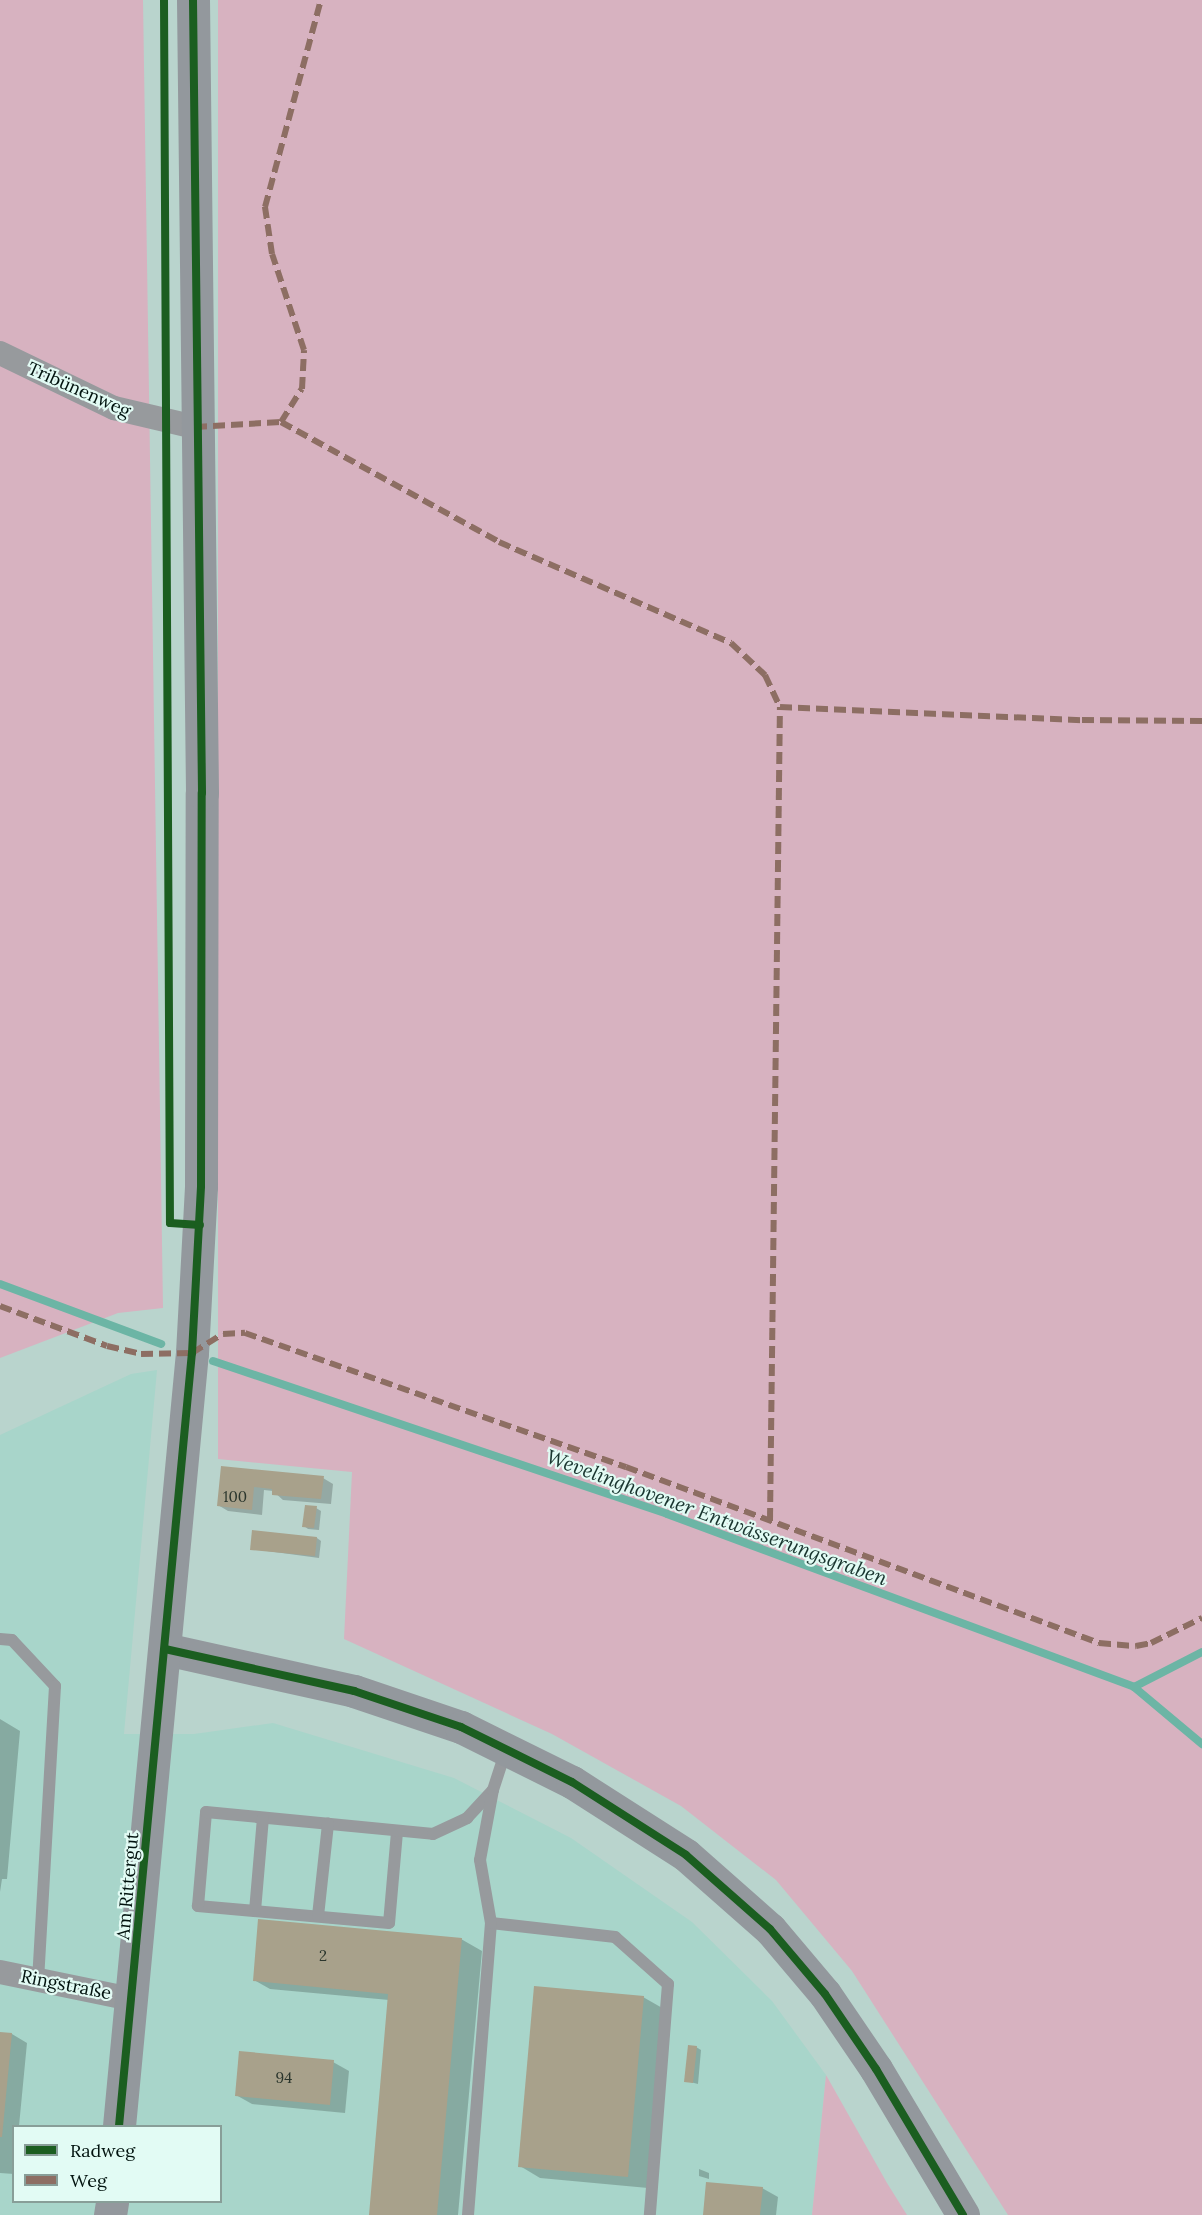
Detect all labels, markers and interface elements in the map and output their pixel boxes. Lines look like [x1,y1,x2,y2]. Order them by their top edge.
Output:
street label: Tribünenweg [24,358,134,422]
water label: Wevelinghovener Entwässerungsgraben [543,1444,891,1590]
house number: 100 [223,1488,247,1506]
street label: Am Rittergut [113,1831,143,1941]
house number: 2 [319,1947,327,1965]
street label: Ringstraße [19,1966,113,2004]
house number: 94 [276,2069,292,2087]
legend [12,2125,222,2203]
text: Radweg [70,2139,135,2162]
text: Weg [70,2169,107,2192]

